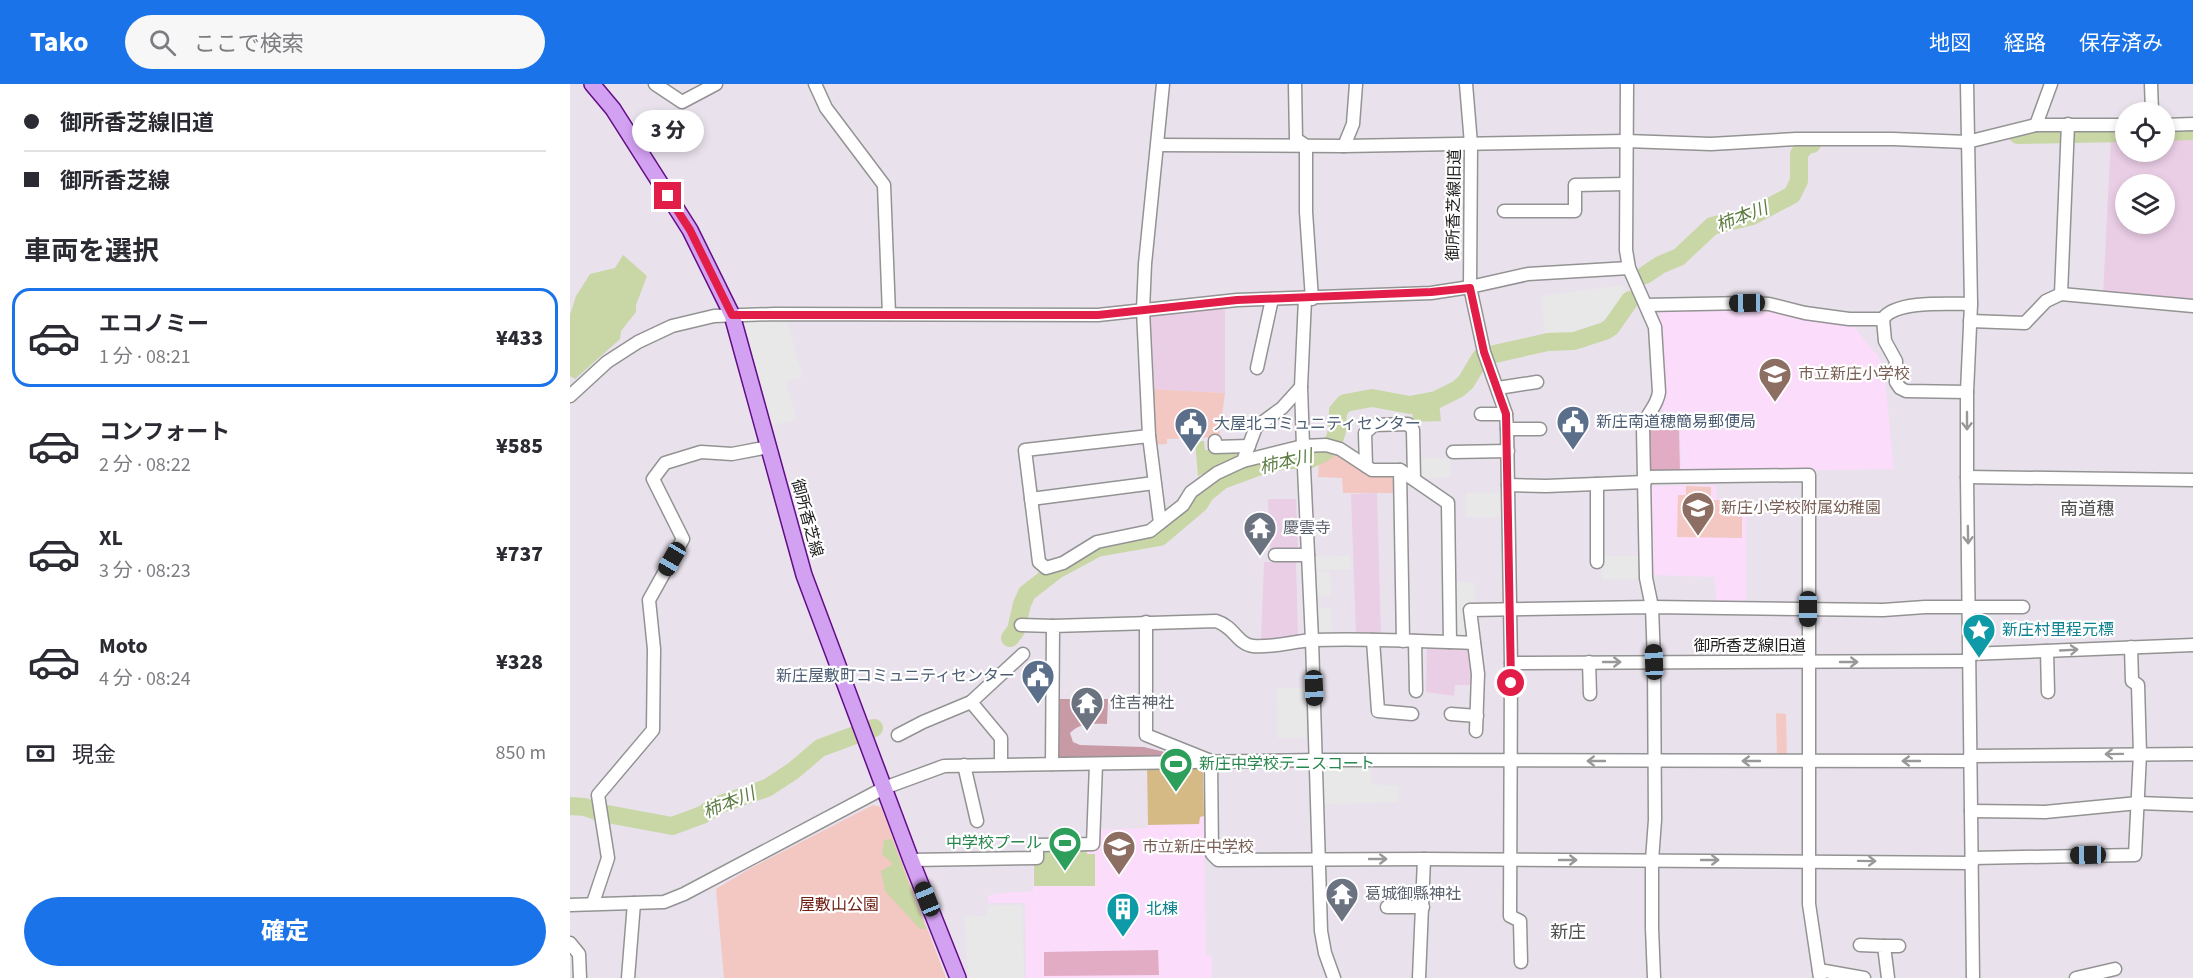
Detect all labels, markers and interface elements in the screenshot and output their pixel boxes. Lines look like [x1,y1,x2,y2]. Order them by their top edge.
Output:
search box [125,15,545,69]
text: Tako [30,22,89,62]
icon: search [146,26,179,59]
text: ここで検索 [194,28,304,60]
text: 地図 [1929,28,1971,58]
text: 経路 [2004,28,2046,58]
text: 保存済み [2079,28,2163,58]
map controls [2115,102,2175,234]
button: locate [2115,102,2175,162]
text: 御所香芝線旧道 [60,107,214,139]
callout: 3 分 [632,109,704,151]
text: 3 分 [651,117,685,145]
street label: 御所香芝線旧道 [1442,149,1466,261]
text: 御所香芝線 [60,165,170,197]
button: layers [2115,174,2175,234]
route end [654,182,681,209]
water label: 柿本川 [1712,195,1774,238]
text: 車両を選択 [24,232,159,271]
car [1729,294,1765,312]
text: エコノミー [99,308,209,340]
icon: car [27,311,81,365]
text: ¥433 [496,322,543,354]
text: 1 分 · 08:21 [99,343,191,371]
school or university icon: 市立新庄小学校 [1757,356,1793,403]
place label: 市立新庄小学校 [1798,363,1910,385]
public building icon: 新庄南道穂簡易郵便局 [1555,404,1591,451]
public building icon: 大屋北コミュニティセンター [1173,406,1209,453]
place label: 新庄南道穂簡易郵便局 [1596,411,1756,433]
one-way arrow [1961,411,1973,431]
place label: 大屋北コミュニティセンター [1214,413,1421,435]
text: コンフォート [99,416,230,448]
icon: car [27,419,81,473]
text: ¥585 [496,430,543,462]
water label: 柿本川 [1257,443,1317,480]
text: 2 分 · 08:22 [99,451,191,479]
street label: 御所香芝線 [786,477,828,559]
school or university icon: 新庄小学校附属幼稚園 [1680,490,1716,537]
place label: 新庄小学校附属幼稚園 [1721,497,1881,519]
district label: 南道穗 [2060,497,2114,522]
temple icon: 慶雲寺 [1242,510,1278,557]
place label: 慶雲寺 [1283,517,1331,539]
text: XL [99,522,123,554]
one-way arrow [1962,525,1973,545]
icon: car [27,527,81,581]
text: ¥737 [496,538,543,570]
car [655,539,689,579]
text: 3 分 · 08:23 [99,557,191,585]
car [1799,591,1817,627]
place icon: 新庄村里程元標 [1961,612,1997,659]
place label: 新庄村里程元標 [2002,619,2114,641]
text: Moto [99,630,148,662]
icon: car [27,635,81,689]
street label: 御所香芝線旧道 [1694,635,1806,657]
car [1644,644,1664,680]
one-way arrow [2059,645,2079,656]
text: ¥328 [496,646,543,678]
one-way arrow [1601,656,1621,668]
one-way arrow [1838,656,1858,668]
public building icon: 新庄屋敷町コミュニティセンター [1020,658,1056,705]
text: 4 分 · 08:24 [99,665,191,693]
place label: 新庄屋敷町コミュニティセンター [776,665,1015,687]
route start [1497,669,1524,696]
car [1304,670,1324,706]
temple icon: 住吉神社 [1069,685,1105,732]
place label: 住吉神社 [1110,692,1174,714]
icon: cash [24,737,57,770]
text: 現金 [72,739,116,771]
text: 850 m [496,739,546,767]
sports icon: 新庄中学校テニスコート [1158,746,1194,793]
one-way arrow [2104,748,2124,760]
place label: 新庄中学校テニスコート [1199,753,1375,775]
one-way arrow [1586,755,1606,767]
one-way arrow [1741,755,1761,767]
one-way arrow [1902,755,1922,767]
water label: 柿本川 [699,781,761,825]
sports icon: 中学校プール [1047,825,1083,872]
school or university icon: 市立新庄中学校 [1101,829,1137,876]
place label: 中学校プール [946,832,1042,854]
place label: 市立新庄中学校 [1142,836,1254,858]
car [2070,846,2106,864]
one-way arrow [1368,853,1388,865]
one-way arrow [1558,854,1578,866]
one-way arrow [1700,854,1720,866]
one-way arrow [1857,855,1877,867]
temple icon: 葛城御縣神社 [1324,876,1360,923]
car [912,879,942,919]
place label: 葛城御縣神社 [1365,883,1461,905]
building icon: 北棟 [1105,891,1141,938]
park label: 屋敷山公園 [799,894,879,916]
button: 確定 [24,897,546,966]
place label: 北棟 [1146,898,1178,920]
district label: 新庄 [1550,920,1586,945]

